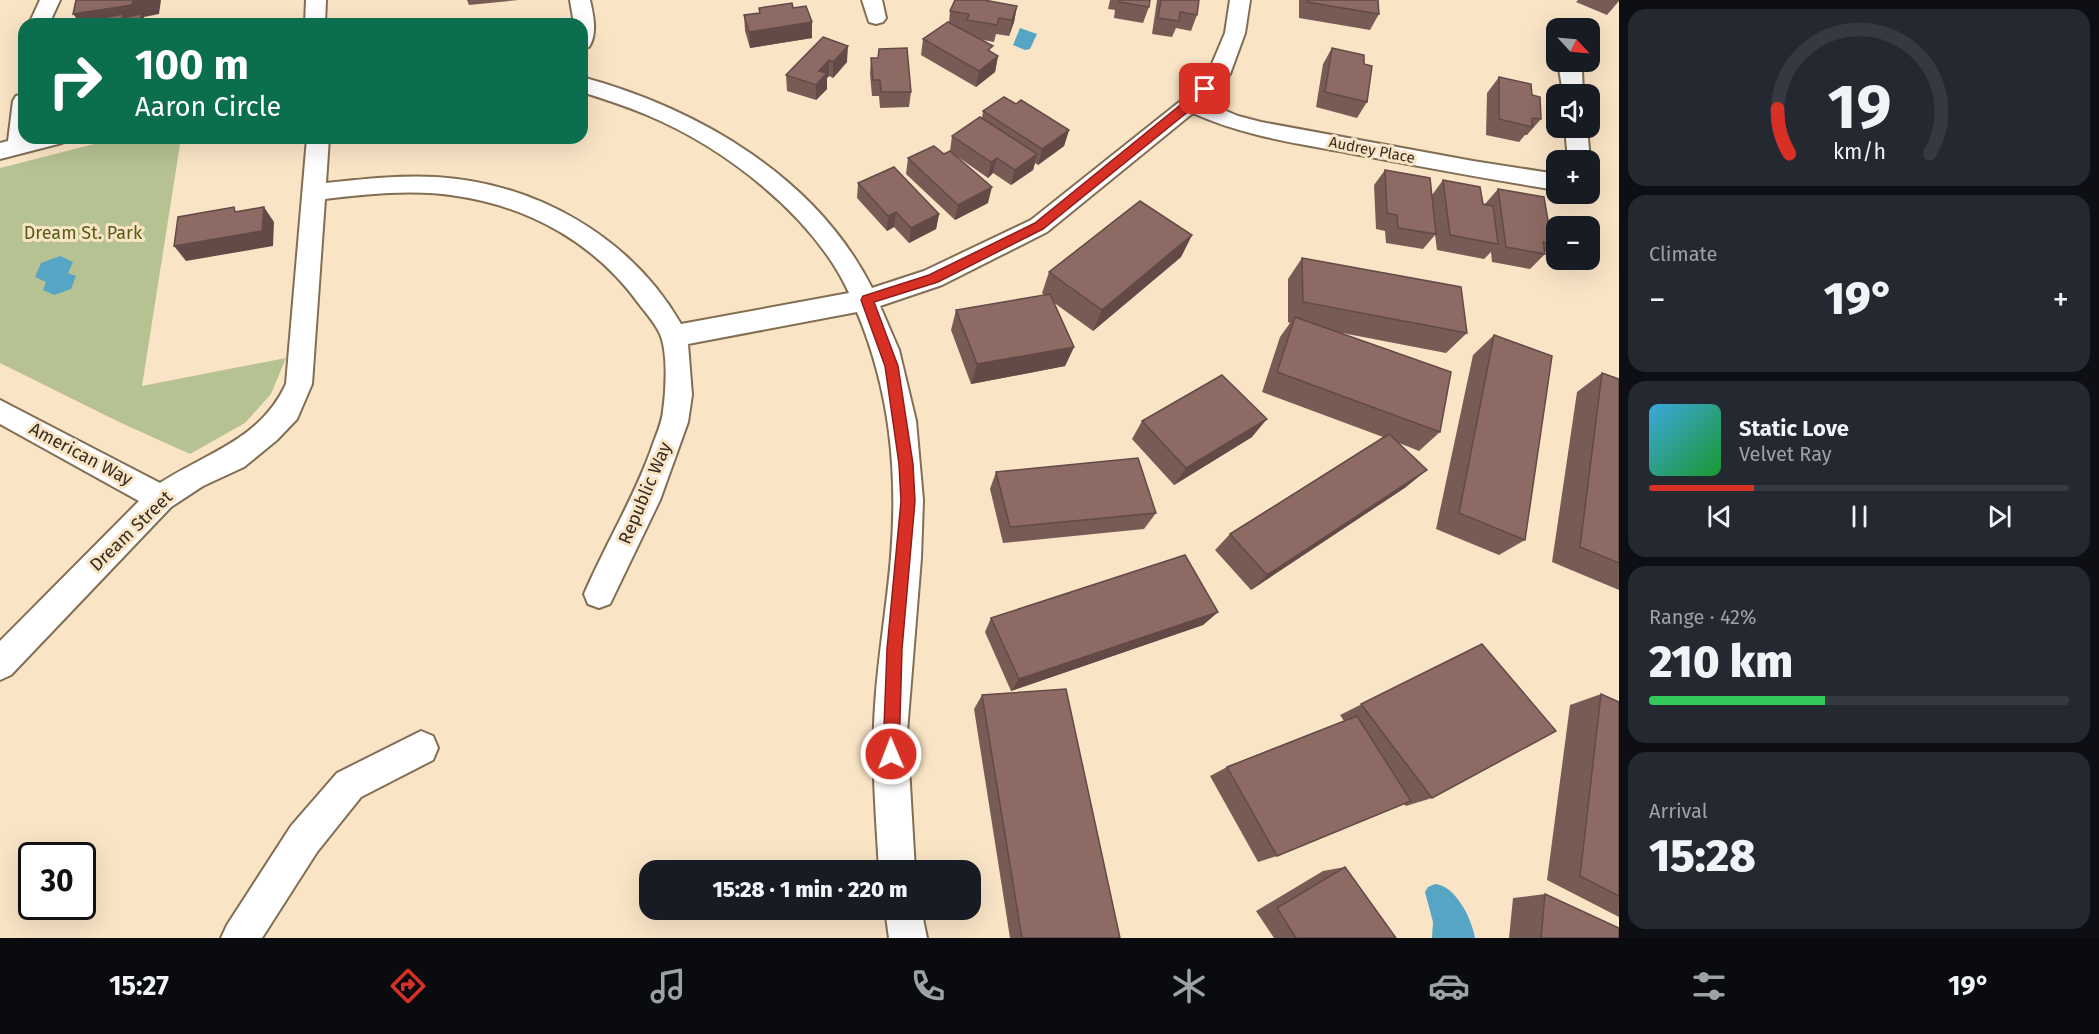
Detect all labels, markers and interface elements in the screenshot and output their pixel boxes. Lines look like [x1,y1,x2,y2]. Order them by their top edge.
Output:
north arrow [1546,18,1600,72]
map controls [1546,18,1600,270]
text: 100 m [135,40,249,90]
icon: right [36,42,114,120]
pin [1179,63,1230,114]
text: 19 [1827,71,1891,146]
icon: arrive [1188,72,1221,105]
button: sound [1546,84,1600,138]
text: Aaron Circle [135,91,281,123]
street label: Audrey Place [1327,133,1417,167]
text: km/h [1832,140,1886,166]
button: + [1546,150,1600,204]
button: − [1546,216,1600,270]
park label: Dream St. Park [24,222,143,244]
text: Climate [1649,242,1717,266]
text: 19° [1824,272,1894,326]
text: − [1649,280,1666,320]
text: + [2053,280,2069,320]
text: Static Love [1739,415,1849,442]
street label: American Way [26,418,137,490]
street label: Republic Way [614,439,676,547]
text: Velvet Ray [1739,442,1832,466]
street label: Dream Street [85,486,177,576]
icon: previous [1703,500,1736,533]
icon: pause [1843,500,1876,533]
icon: next [1983,500,2016,533]
text: Range · 42% [1649,605,1757,629]
text: 210 km [1649,635,1793,689]
position arrow [859,722,923,786]
text: Arrival [1649,799,1708,823]
text: 15:28 [1649,829,1756,883]
speed limit sign: 30 [18,842,96,920]
text: 15:28 · 1 min · 220 m [712,876,908,903]
icon: directions [387,965,429,1007]
icon: music [647,965,689,1007]
icon: phone [907,965,949,1007]
icon: climate [1168,965,1210,1007]
icon: car [1428,965,1470,1007]
icon: filters [1688,965,1730,1007]
text: 15:27 [109,970,169,1002]
text: 19° [1948,970,1990,1002]

